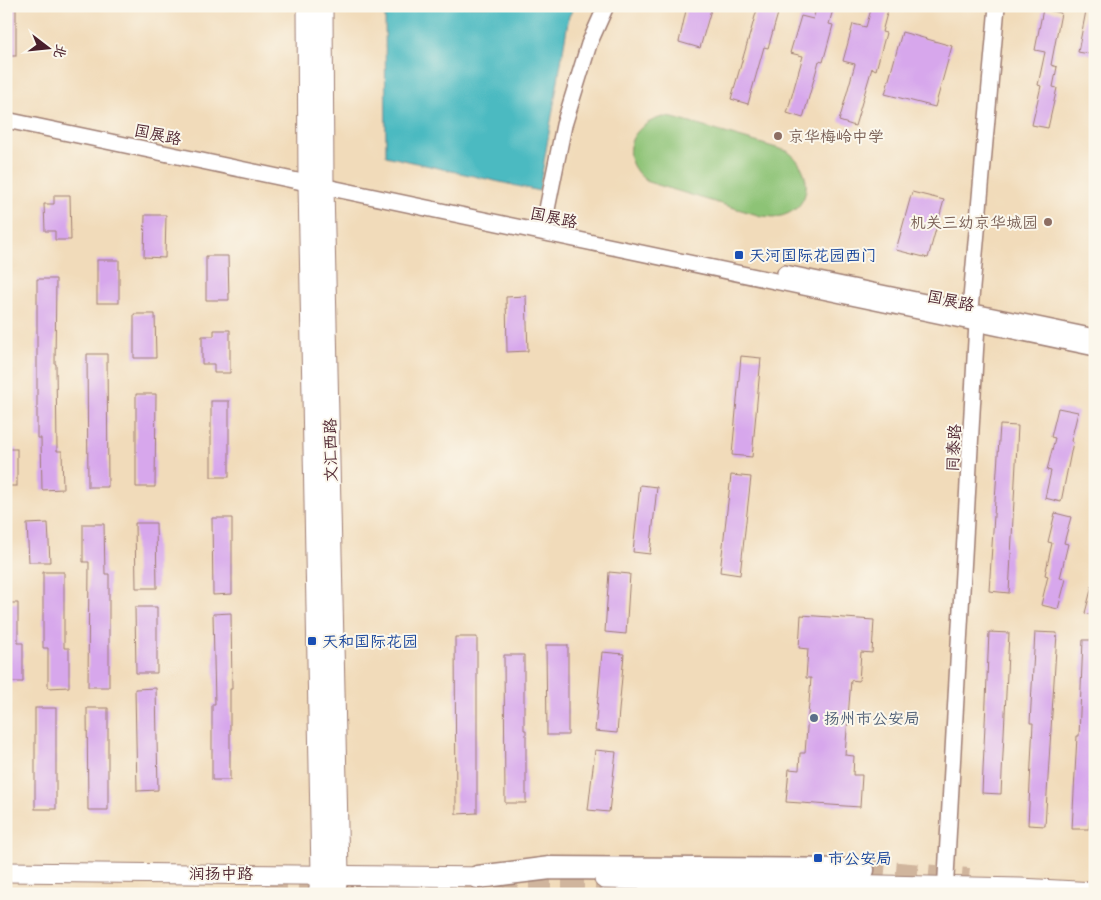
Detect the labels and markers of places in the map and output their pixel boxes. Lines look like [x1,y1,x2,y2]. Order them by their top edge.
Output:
place label: 京华梅岭中学 [788,126,884,150]
marker: 京华梅岭中学 [772,130,784,142]
place label: 机关三幼京华城园 [910,212,1038,236]
marker: 机关三幼京华城园 [1042,216,1054,228]
place label: 天河国际花园西门 [749,245,877,269]
marker: 天河国际花园西门 [733,249,745,261]
place label: 天和国际花园 [322,631,418,655]
marker: 天和国际花园 [306,635,318,647]
place label: 扬州市公安局 [824,708,920,732]
marker: 扬州市公安局 [808,712,820,724]
place label: 市公安局 [828,848,892,872]
marker: 市公安局 [812,852,824,864]

